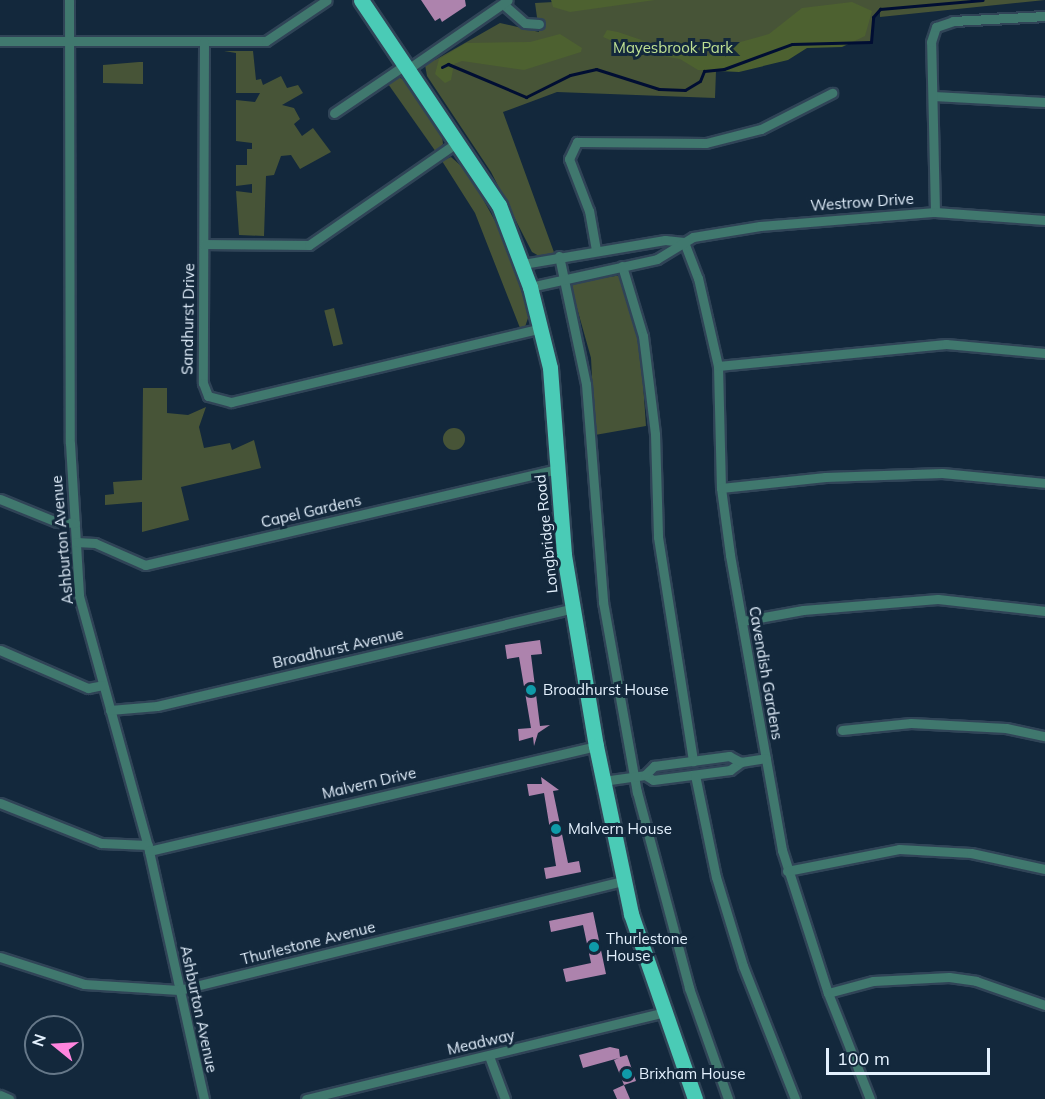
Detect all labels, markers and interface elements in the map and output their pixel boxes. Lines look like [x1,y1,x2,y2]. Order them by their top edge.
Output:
park label: Mayesbrook Park [613,39,733,57]
street label: Westrow Drive [810,189,914,215]
street label: Sandhurst Drive [178,263,198,375]
street label: Longbridge Road [531,474,561,594]
street label: Ashburton Avenue [47,475,77,605]
street label: Capel Gardens [259,491,363,531]
street label: Cavendish Gardens [745,605,787,741]
street label: Broadhurst Avenue [271,624,405,672]
place label: Broadhurst House [543,681,669,699]
marker: Broadhurst House [524,683,538,697]
street label: Malvern Drive [320,763,418,803]
place label: Malvern House [568,820,672,838]
marker: Malvern House [549,822,563,836]
street label: Thurlestone Avenue [239,918,377,968]
place label: Thurlestone House [606,929,688,964]
marker: Thurlestone House [587,940,601,954]
street label: Ashburton Avenue [177,944,221,1074]
north arrow [24,1015,84,1075]
street label: Meadway [445,1025,517,1059]
text: N [27,1031,50,1049]
scale bar [829,1036,992,1074]
text: 100 m [837,1047,890,1070]
place label: Brixham House [639,1065,745,1083]
marker: Brixham House [620,1067,634,1081]

